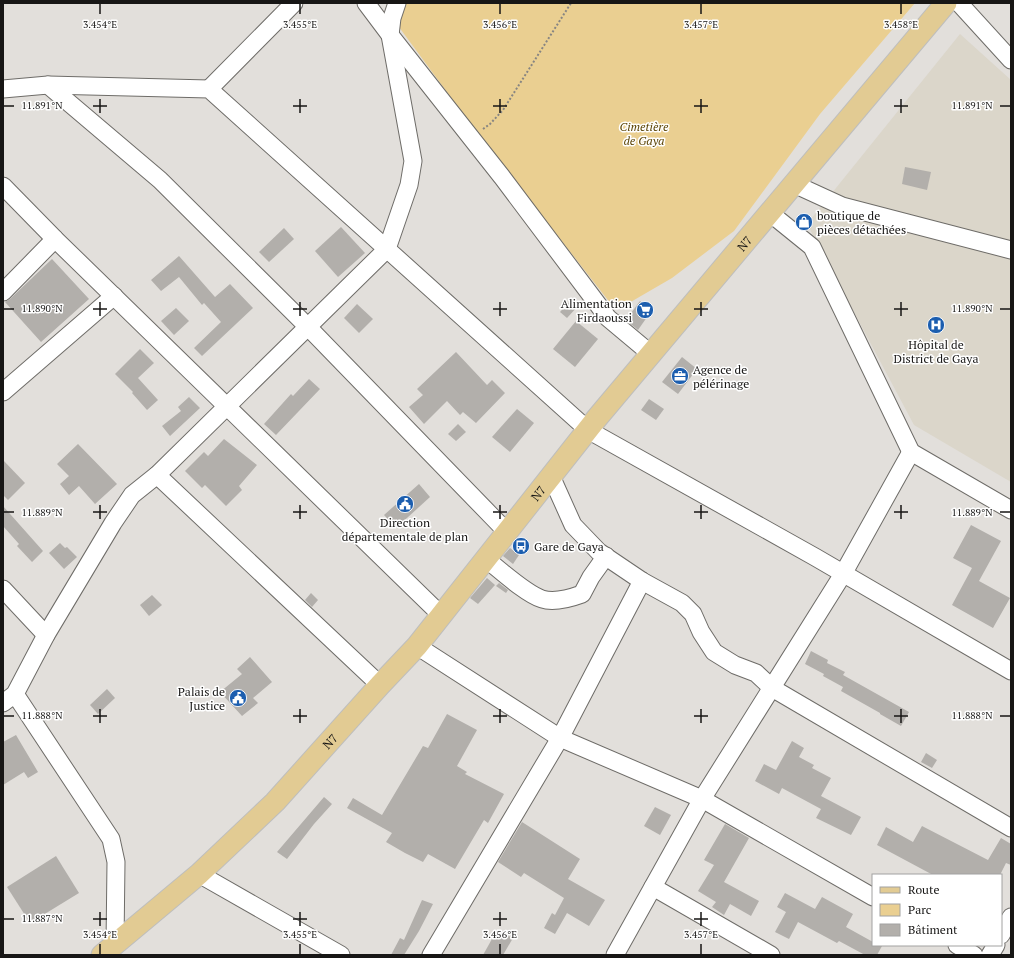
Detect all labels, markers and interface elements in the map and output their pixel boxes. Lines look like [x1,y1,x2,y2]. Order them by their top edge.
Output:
text: 3.454°E [83,18,117,31]
text: 3.455°E [283,18,317,31]
text: 3.456°E [483,18,517,31]
text: 3.457°E [684,18,718,31]
text: 3.458°E [884,18,918,31]
text: 11.891°N [22,99,63,112]
text: 11.891°N [952,99,993,112]
park label: Cimetière de Gaya [620,119,669,148]
place label: boutique de pièces détachées [817,208,906,237]
shop icon: boutique de pièces détachées [794,212,814,232]
street label: N7 [733,232,755,254]
place label: Alimentation Firdaoussi [561,296,632,325]
supermarket icon: Alimentation Firdaoussi [635,300,655,320]
text: 11.890°N [22,302,63,315]
text: 11.890°N [952,302,993,315]
hospital icon: Hôpital de District de Gaya [926,315,946,335]
place label: Hôpital de District de Gaya [894,337,978,366]
place label: Agence de pélérinage [693,362,749,391]
office icon: Agence de pélérinage [670,366,690,386]
street label: N7 [527,482,548,504]
public building icon: Direction départementale de plan [395,494,415,514]
text: 11.889°N [22,506,63,519]
text: 11.889°N [952,506,993,519]
place label: Direction départementale de plan [342,515,468,544]
bus stop icon: Gare de Gaya [511,536,531,556]
place label: Gare de Gaya [534,539,604,554]
place label: Palais de Justice [178,684,225,713]
public building icon: Palais de Justice [228,688,248,708]
text: 11.888°N [22,709,63,722]
text: 11.888°N [952,709,993,722]
street label: N7 [319,730,340,752]
legend [872,874,1002,946]
text: Route [908,882,939,897]
text: Parc [908,902,932,917]
text: 11.887°N [22,912,63,925]
text: Bâtiment [908,922,958,937]
text: 3.454°E [83,928,117,941]
text: 3.455°E [283,928,317,941]
text: 3.456°E [483,928,517,941]
text: 3.457°E [684,928,718,941]

